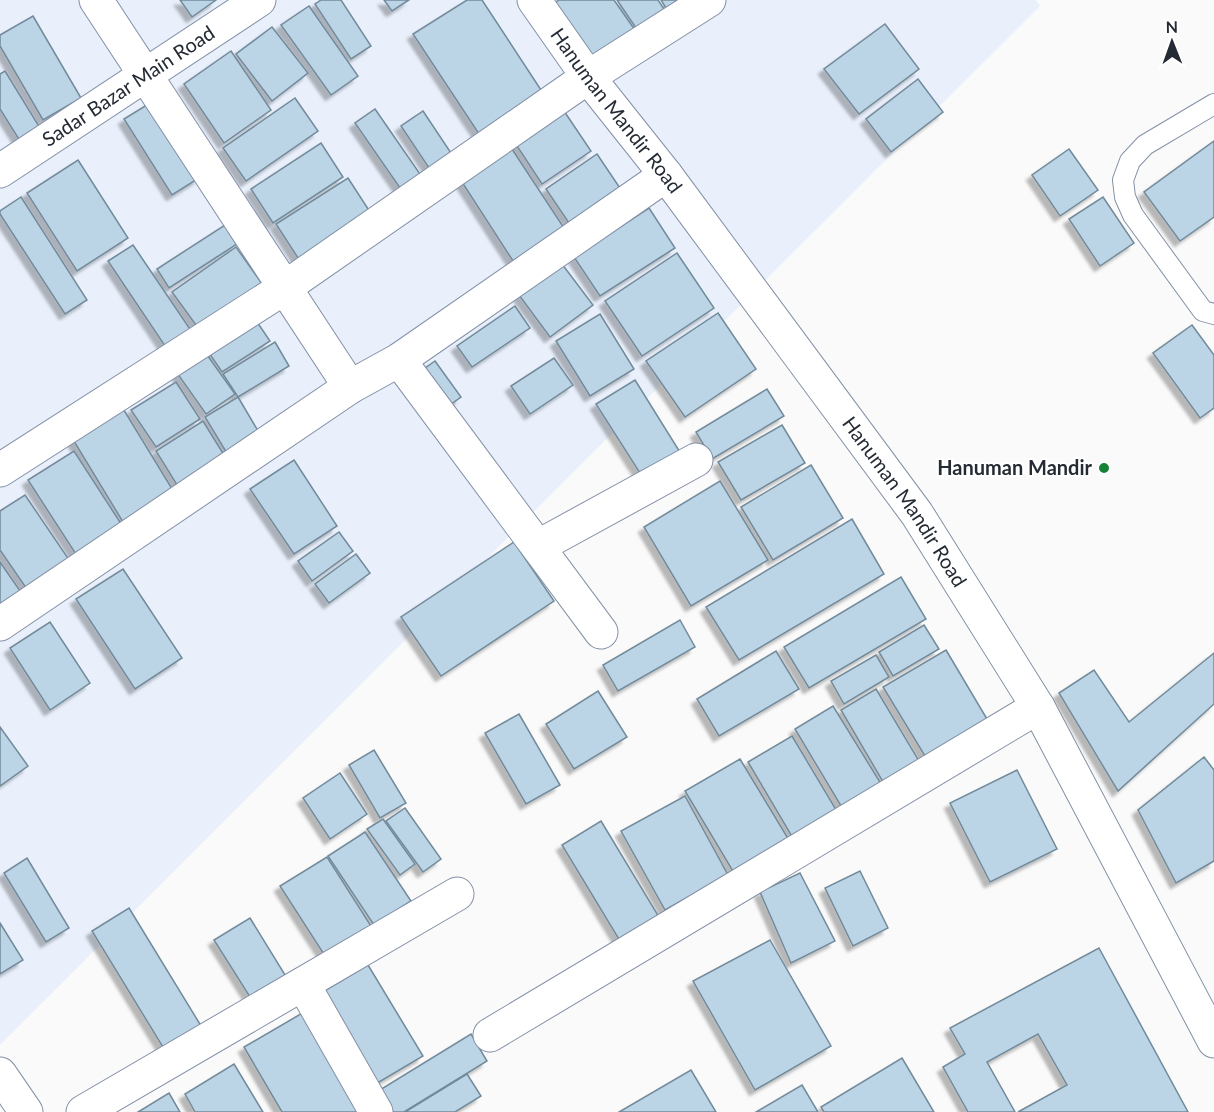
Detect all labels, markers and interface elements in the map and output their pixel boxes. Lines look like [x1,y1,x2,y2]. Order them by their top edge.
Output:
north arrow [1142,12,1202,72]
text: N [1165,17,1178,36]
street label: Sadar Bazar Main Road [37,20,219,151]
street label: Hanuman Mandir Road [546,23,688,197]
street label: Hanuman Mandir Road [838,411,973,591]
place label: Hanuman Mandir [937,455,1093,479]
marker: Hanuman Mandir [1097,461,1111,475]

